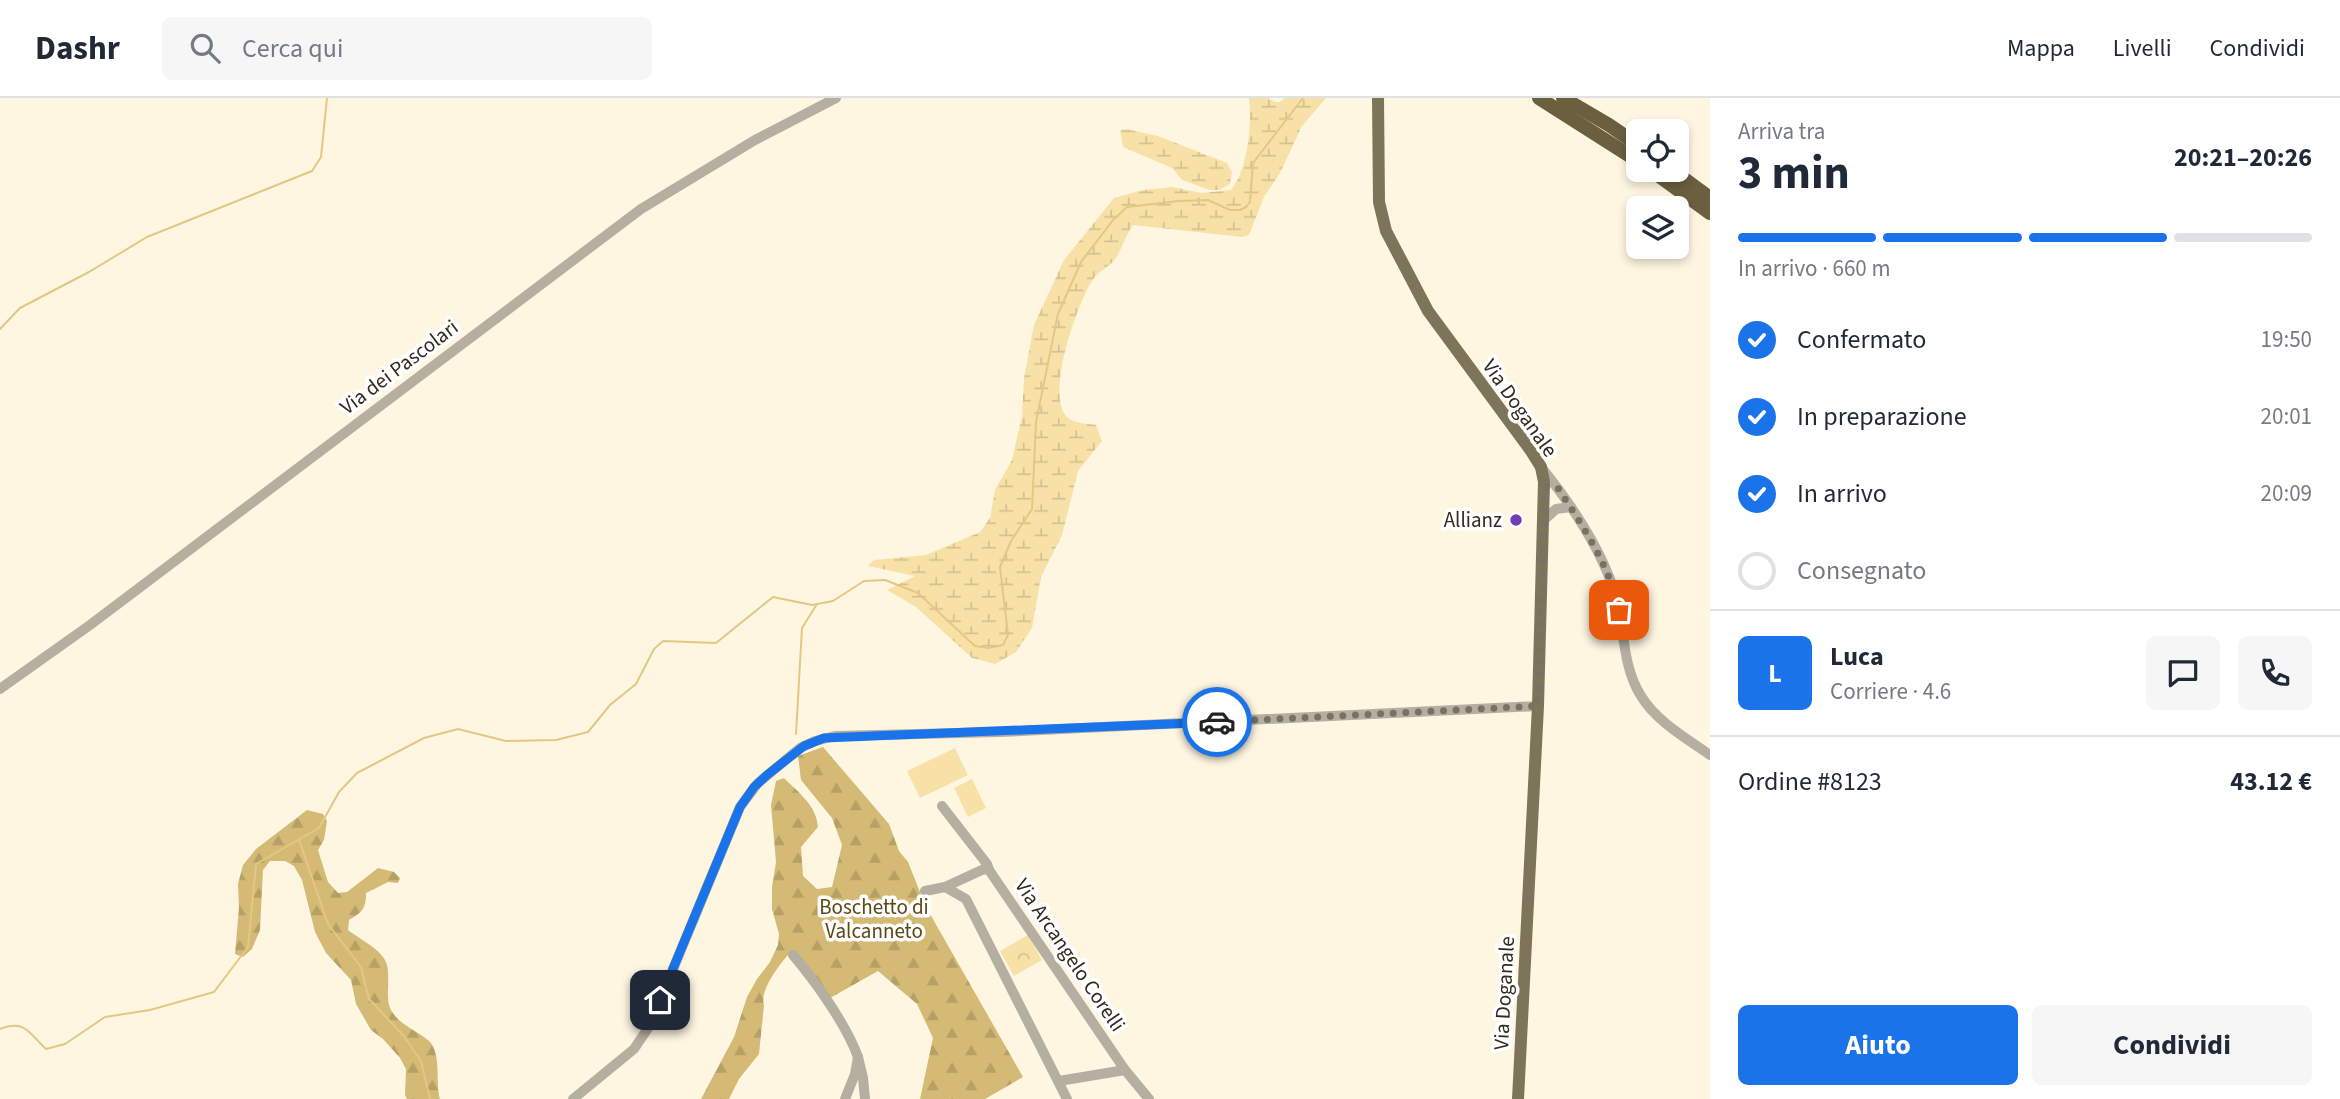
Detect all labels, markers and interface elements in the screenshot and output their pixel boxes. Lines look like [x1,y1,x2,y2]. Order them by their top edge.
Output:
search box [162,17,652,80]
text: Dashr [35,25,120,72]
icon: search [186,29,224,67]
text: Cerca qui [242,30,343,67]
text: Mappa [2007,31,2075,66]
text: Livelli [2113,31,2172,66]
text: Condividi [2210,31,2305,66]
text: Arriva tra [1738,115,1825,148]
map controls [1626,119,1689,259]
button: locate [1626,119,1689,182]
text: 20:21–20:26 [2174,139,2312,176]
text: 3 min [1738,141,1850,206]
button: layers [1626,196,1689,259]
text: In arrivo · 660 m [1738,252,1890,285]
street label: Via dei Pascolari [333,312,465,422]
icon: check [1738,321,1776,359]
text: Confermato [1797,321,1926,358]
text: 19:50 [2261,323,2312,356]
street label: Via Doganale [1475,353,1565,463]
icon: check [1738,398,1776,436]
text: In preparazione [1797,398,1967,435]
text: 20:01 [2261,400,2312,433]
icon: check [1738,475,1776,513]
text: In arrivo [1797,475,1887,512]
text: 20:09 [2261,477,2312,510]
place label: Allianz [1444,505,1502,535]
marker: Allianz [1508,512,1524,528]
text: Consegnato [1797,552,1926,589]
pin [1589,580,1649,640]
icon: bag [1600,591,1638,629]
button: chat [2146,636,2220,710]
button: phone [2238,636,2312,710]
text: Luca [1830,638,1884,675]
text: L [1768,655,1782,692]
text: Corriere · 4.6 [1830,675,1951,708]
courier [1182,687,1252,757]
icon: car [1198,703,1236,741]
text: Ordine #8123 [1738,763,1882,800]
text: 43.12 € [2230,763,2312,800]
street label: Via Arcangelo Corelli [1007,872,1133,1038]
park label: Boschetto di Valcanneto [819,892,929,946]
street label: Via Doganale [1486,935,1522,1051]
pin [630,970,690,1030]
icon: home [641,981,679,1019]
button: Aiuto [1738,1005,2018,1085]
button: Condividi [2032,1005,2312,1085]

